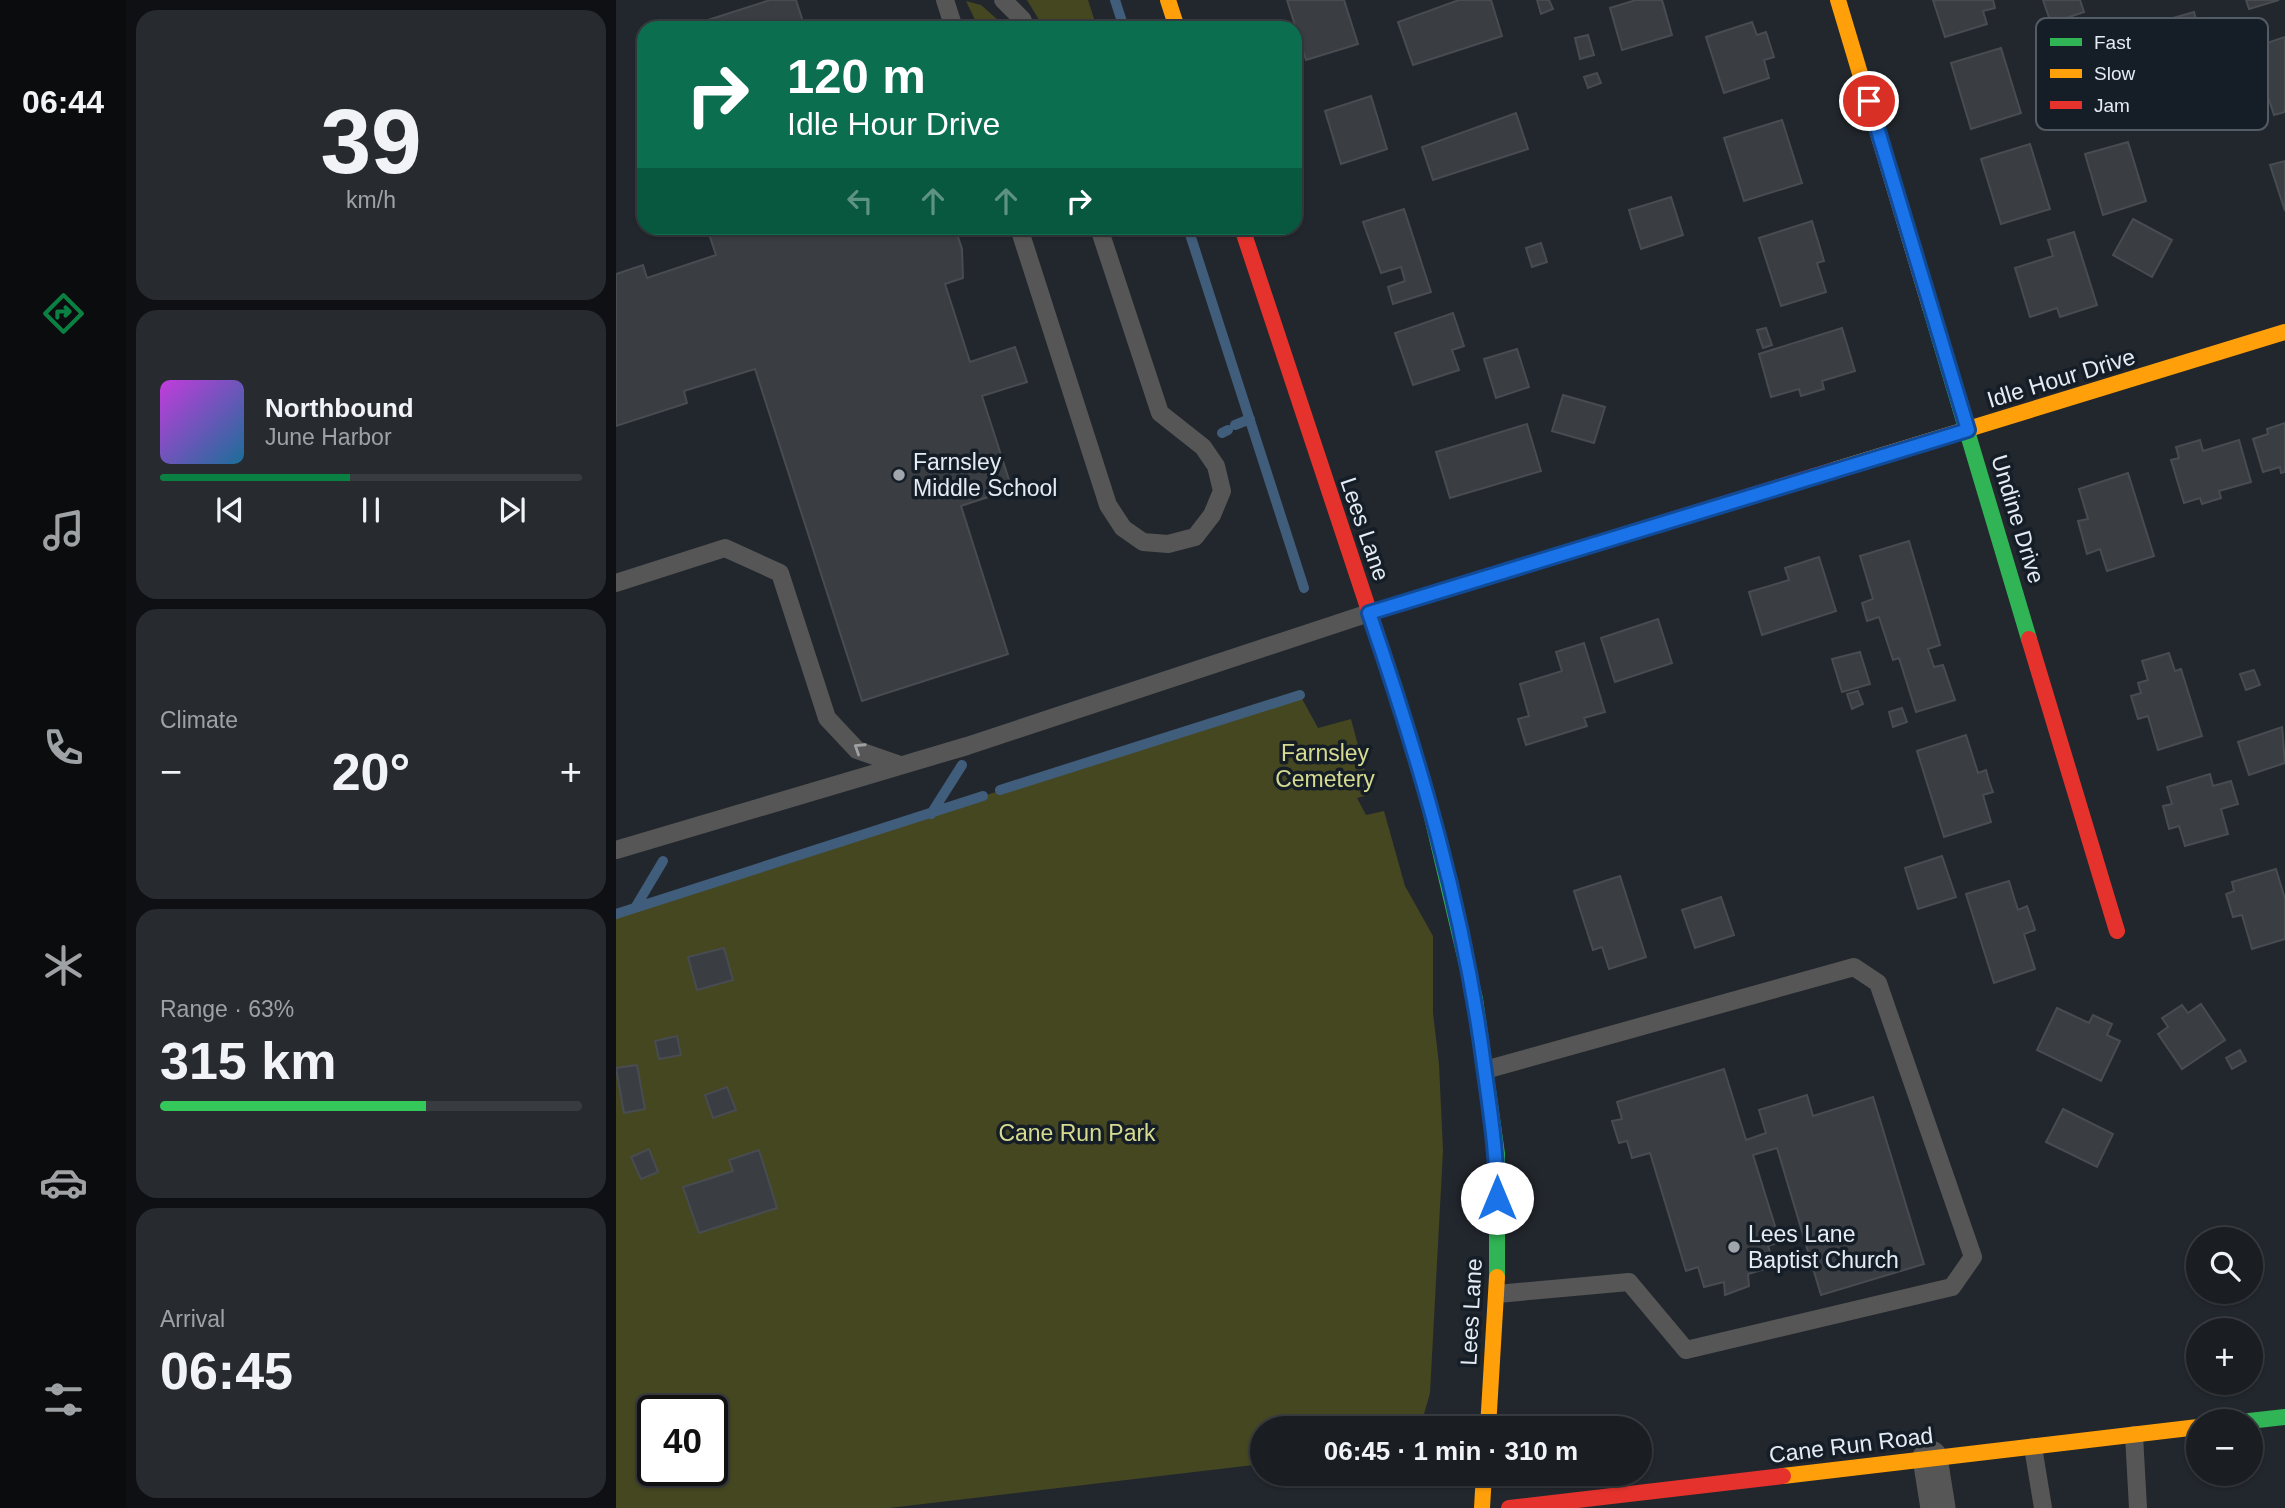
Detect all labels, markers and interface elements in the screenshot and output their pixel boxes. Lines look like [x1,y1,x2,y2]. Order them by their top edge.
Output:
legend [2036,18,2268,130]
text: Fast [2094,32,2132,53]
icon: right [672,49,763,140]
text: 120 m [787,49,926,103]
text: Slow [2094,63,2135,84]
pin [1839,71,1899,131]
icon: arrive [1850,82,1888,120]
text: 06:44 [22,84,104,120]
text: 39 [320,91,422,192]
text: Jam [2094,95,2130,116]
text: Idle Hour Drive [787,106,1000,142]
icon: left [841,182,879,220]
icon: ahead [914,182,952,220]
icon: ahead [987,182,1025,220]
icon: right [1060,182,1098,220]
text: km/h [346,187,396,213]
icon: directions [39,289,88,338]
street label: Idle Hour Drive [1984,343,2138,413]
text: Northbound [265,393,414,423]
text: June Harbor [265,424,392,450]
place label: Farnsley Middle School [913,449,1057,501]
street label: Undine Drive [1986,452,2050,586]
marker: Farnsley Middle School [891,467,907,483]
street label: Lees Lane [1335,474,1395,584]
icon: previous [211,491,249,529]
icon: pause [352,491,390,529]
icon: next [493,491,531,529]
icon: music [39,506,88,555]
text: Climate [160,707,238,733]
icon: phone [39,723,88,772]
park label: Farnsley Cemetery [1275,740,1375,792]
text: 20° [332,743,410,801]
one-way arrow [854,743,867,756]
text: − [160,751,182,793]
text: + [560,751,582,793]
icon: climate [39,941,88,990]
text: Range · 63% [160,996,294,1022]
text: 315 km [160,1032,336,1090]
park label: Cane Run Park [998,1120,1156,1146]
icon: car [39,1158,88,1207]
position arrow [1460,1161,1534,1235]
place label: Lees Lane Baptist Church [1748,1221,1899,1273]
map controls [2186,1227,2263,1486]
button: search [2186,1227,2263,1304]
marker: Lees Lane Baptist Church [1726,1239,1742,1255]
street label: Lees Lane [1455,1258,1487,1366]
text: Arrival [160,1306,225,1332]
button: + [2186,1318,2263,1395]
text: 06:45 [160,1342,293,1400]
icon: filters [39,1375,88,1424]
speed limit sign: 40 [637,1395,728,1486]
button: − [2186,1409,2263,1486]
street label: Cane Run Road [1768,1422,1934,1468]
text: 06:45 · 1 min · 310 m [1324,1436,1578,1466]

